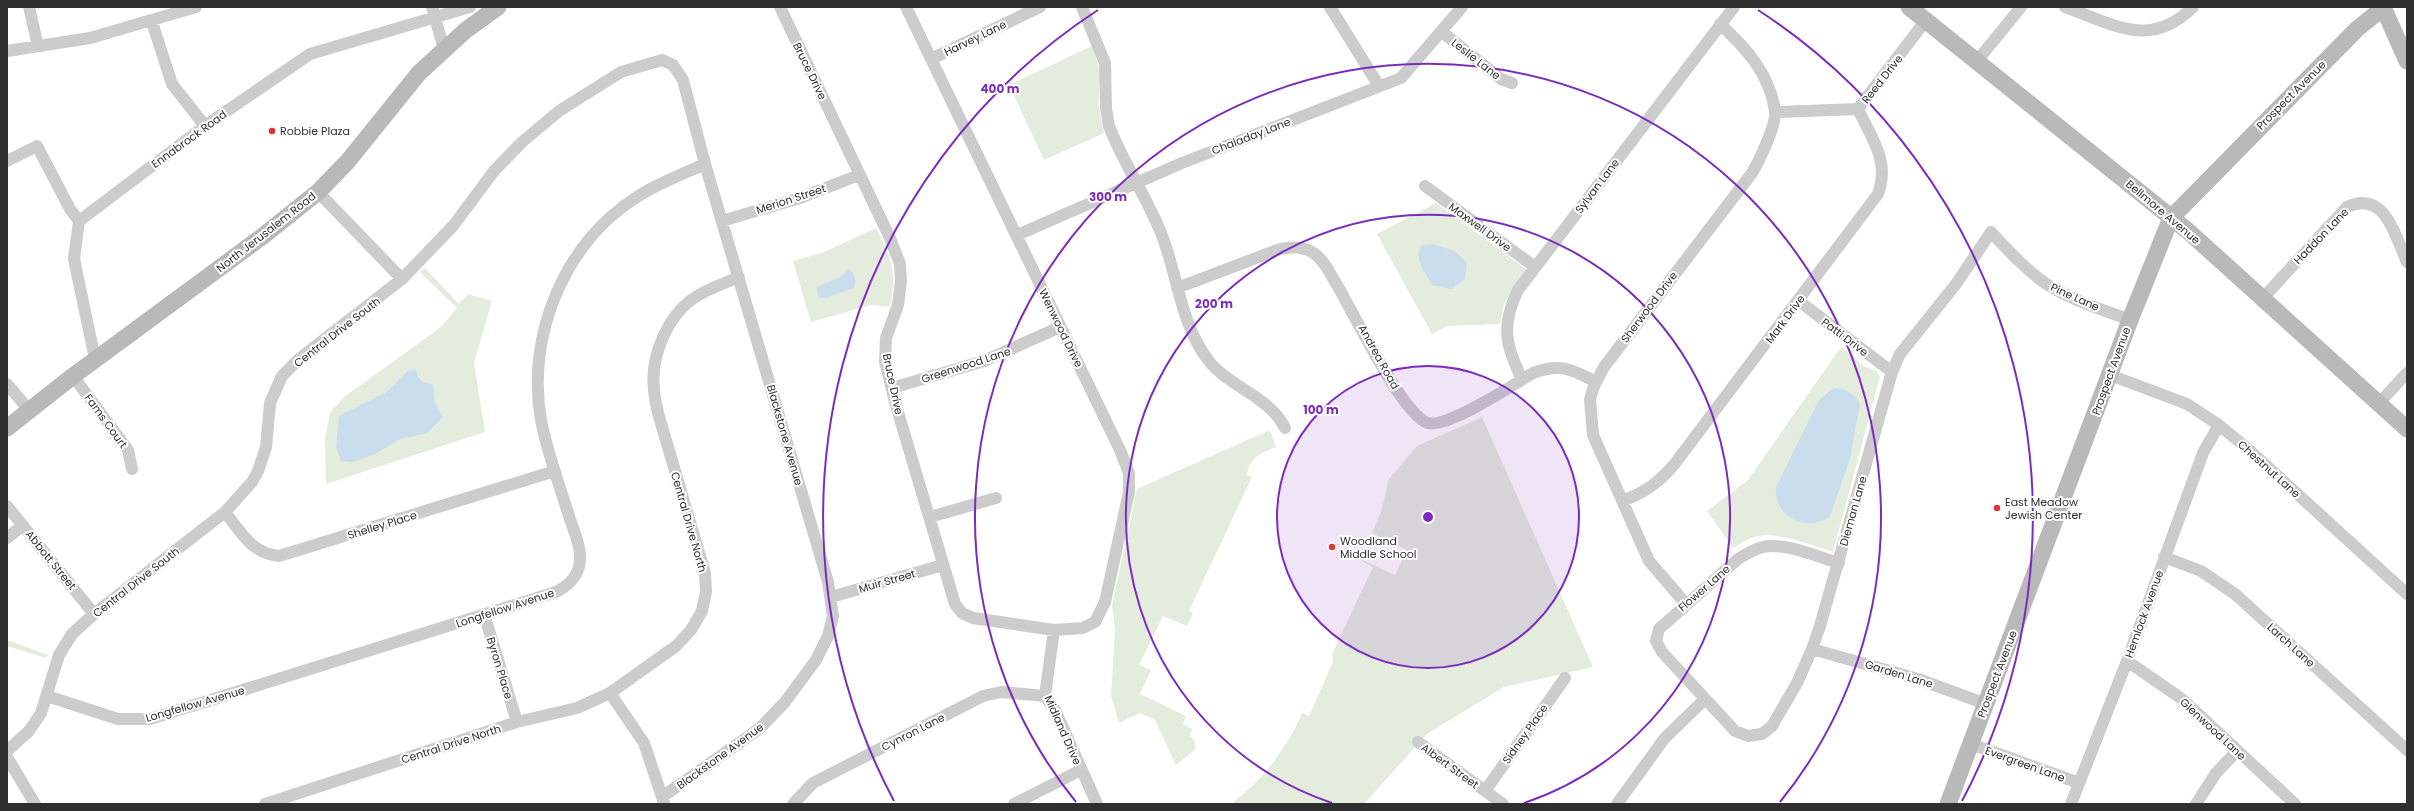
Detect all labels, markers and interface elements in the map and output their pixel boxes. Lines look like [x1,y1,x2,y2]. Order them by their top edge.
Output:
street label: Harvey Lane [941,16,1009,60]
street label: Leslie Lane [1448,35,1504,83]
street label: Bruce Drive [789,40,831,102]
street label: Reed Drive [1858,51,1906,107]
street label: Prospect Avenue [2253,57,2329,133]
text: 400 m [980,80,1020,97]
street label: Ennabrock Road [148,106,230,172]
street label: Chaladay Lane [1209,114,1293,158]
place label: Robbie Plaza [280,123,350,139]
marker: Robbie Plaza [267,126,277,136]
street label: Sylvan Lane [1571,155,1623,217]
street label: Bellmore Avenue [2122,176,2204,248]
street label: Merion Street [754,180,828,218]
street label: North Jerusalem Road [213,188,319,276]
text: 300 m [1089,188,1127,205]
street label: Maxwell Drive [1445,199,1515,255]
street label: Haddon Lane [2290,204,2352,268]
street label: Sherwood Drive [1617,268,1681,346]
street label: Pine Lane [2048,279,2102,315]
street label: Wenwood Drive [1035,286,1087,370]
street label: Mark Drive [1761,291,1809,347]
street label: Central Drive South [290,293,384,371]
text: 200 m [1195,295,1233,312]
street label: Patti Drive [1818,314,1872,360]
street label: Andrea Road [1355,322,1403,392]
street label: Prospect Avenue [2088,325,2134,417]
street label: Greenwood Lane [919,343,1013,387]
street label: Bruce Drive [879,352,907,416]
street label: Blackstone Avenue [763,383,807,487]
street label: Fams Court [81,391,131,451]
text: 100 m [1303,401,1339,418]
street label: Chestnut Lane [2234,437,2304,502]
street label: Central Drive North [667,470,711,574]
street label: Dieman Lane [1835,474,1871,548]
place label: East Meadow Jewish Center [2005,494,2082,523]
marker: East Meadow Jewish Center [1992,503,2002,513]
street label: Shelley Place [345,507,419,543]
centre of rings [1421,510,1435,524]
street label: Abbott Street [22,527,80,593]
place label: Woodland Middle School [1340,533,1416,562]
marker: Woodland Middle School [1327,542,1337,552]
street label: Central Drive South [89,543,183,621]
street label: Flower Lane [1675,561,1734,615]
street label: Muir Street [857,565,917,597]
street label: Hemlock Avenue [2121,568,2167,660]
street label: Longfellow Avenue [454,585,556,631]
street label: Larch Lane [2264,619,2318,671]
street label: Prospect Avenue [1973,628,2021,720]
street label: Byron Place [483,635,517,701]
street label: Garden Lane [1863,656,1935,692]
street label: Longfellow Avenue [144,682,247,726]
street label: Midland Drive [1040,693,1086,768]
street label: Glenwood Lane [2177,694,2250,764]
street label: Sidney Place [1498,701,1552,767]
street label: Cynron Lane [879,709,947,755]
street label: Blackstone Avenue [673,719,767,793]
street label: Central Drive North [399,720,503,768]
street label: Albert Street [1418,740,1482,792]
street label: Evergreen Lane [1983,742,2067,786]

